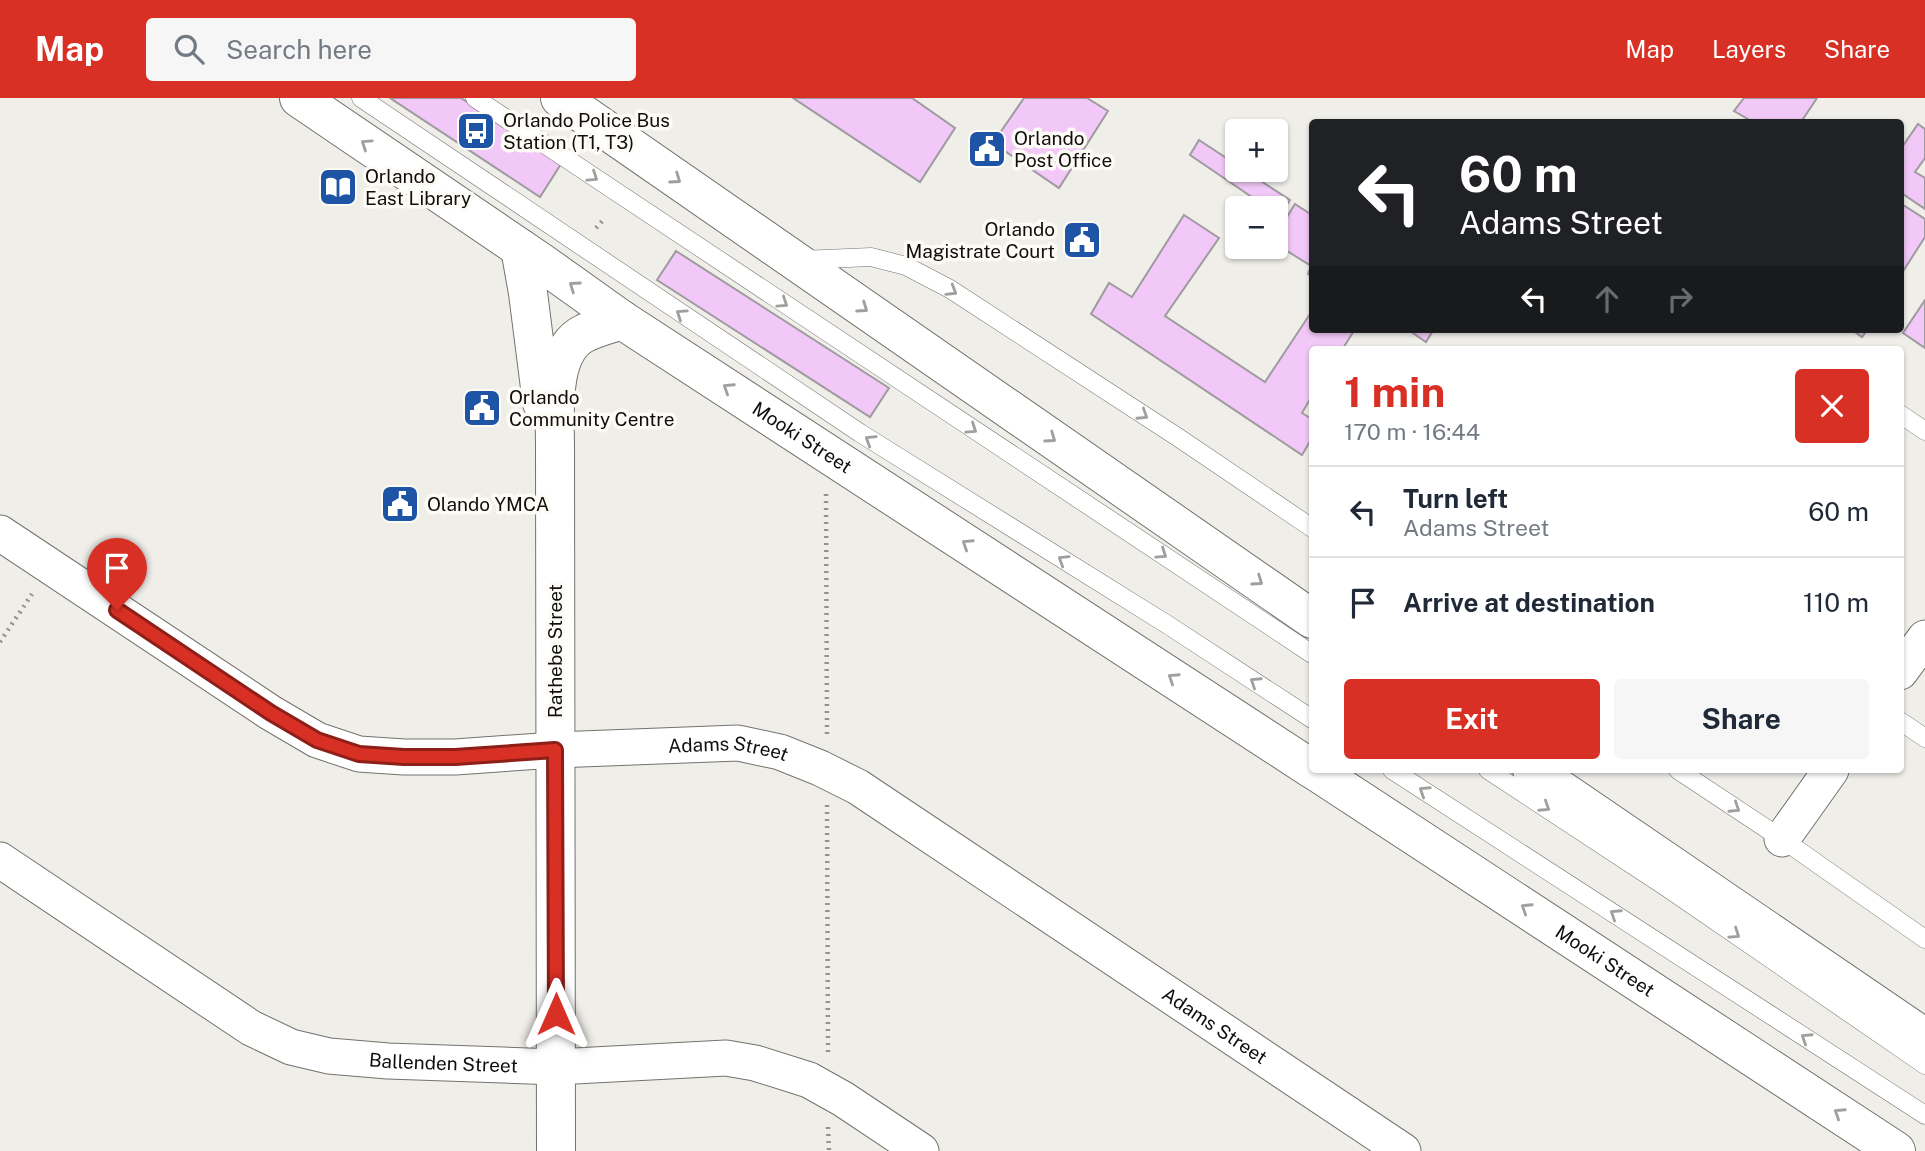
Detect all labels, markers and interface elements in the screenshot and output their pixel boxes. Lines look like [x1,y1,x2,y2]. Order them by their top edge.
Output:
search box [146,18,636,81]
text: Map [35,30,104,68]
icon: search [170,30,208,68]
text: Search here [226,34,372,65]
text: Map [1625,35,1674,63]
text: Layers [1712,35,1786,63]
text: Share [1824,35,1890,63]
place label: Orlando Police Bus Station (T1, T3) [503,109,670,153]
bus stop icon: Orlando Police Bus Station (T1, T3) [455,110,497,152]
map controls [1225,119,1288,259]
button: + [1225,119,1288,182]
place label: Orlando Post Office [1014,127,1112,171]
public building icon: Orlando Post Office [966,128,1008,170]
one-way arrow [361,139,374,152]
text: 60 m [1459,145,1578,203]
icon: left [1344,147,1435,238]
place label: Orlando East Library [365,165,471,209]
library icon: Orlando East Library [317,166,359,208]
one-way arrow [585,168,598,181]
one-way arrow [669,171,682,184]
button: − [1225,196,1288,259]
text: Adams Street [1459,204,1663,241]
place label: Orlando Magistrate Court [905,218,1055,262]
public building icon: Orlando Magistrate Court [1061,219,1103,261]
icon: left [1515,280,1553,318]
icon: ahead [1588,280,1626,318]
icon: right [1661,280,1699,318]
one-way arrow [569,282,582,294]
one-way arrow [945,283,958,296]
one-way arrow [775,294,788,307]
one-way arrow [856,300,869,313]
one-way arrow [675,309,688,322]
text: 1 min [1344,367,1445,416]
button: close [1795,369,1869,443]
one-way arrow [722,383,735,396]
place label: Orlando Community Centre [509,386,674,430]
public building icon: Orlando Community Centre [461,387,503,429]
street label: Mooki Street [749,397,856,478]
one-way arrow [1135,407,1148,419]
text: 170 m · 16:44 [1344,418,1480,445]
one-way arrow [964,420,977,433]
one-way arrow [1043,429,1056,442]
one-way arrow [865,435,878,448]
public building icon: Olando YMCA [379,483,421,525]
text: Turn left [1403,483,1508,514]
place label: Olando YMCA [427,493,549,515]
icon: left [1344,493,1382,531]
text: 60 m [1808,496,1869,527]
text: Adams Street [1403,514,1550,541]
pin [87,538,147,610]
one-way arrow [961,539,974,552]
one-way arrow [1154,546,1167,559]
icon: arrive [98,549,136,587]
one-way arrow [1058,556,1071,569]
one-way arrow [1250,573,1263,585]
street label: Rathebe Street [544,584,566,718]
icon: arrive [1344,584,1382,622]
text: Arrive at destination [1403,587,1655,618]
text: 110 m [1803,587,1869,618]
one-way arrow [1168,674,1181,686]
one-way arrow [1250,677,1263,690]
button: Exit [1344,679,1600,759]
button: Share [1614,679,1869,759]
street label: Adams Street [668,731,792,765]
one-way arrow [1419,786,1432,799]
one-way arrow [1538,799,1551,812]
one-way arrow [1727,799,1740,812]
one-way arrow [1521,903,1534,916]
one-way arrow [1610,910,1623,923]
street label: Mooki Street [1552,920,1659,1001]
one-way arrow [1727,926,1740,939]
position arrow [519,977,593,1051]
street label: Adams Street [1158,982,1271,1068]
one-way arrow [1801,1034,1814,1047]
street label: Ballenden Street [368,1048,518,1077]
one-way arrow [1834,1109,1847,1122]

